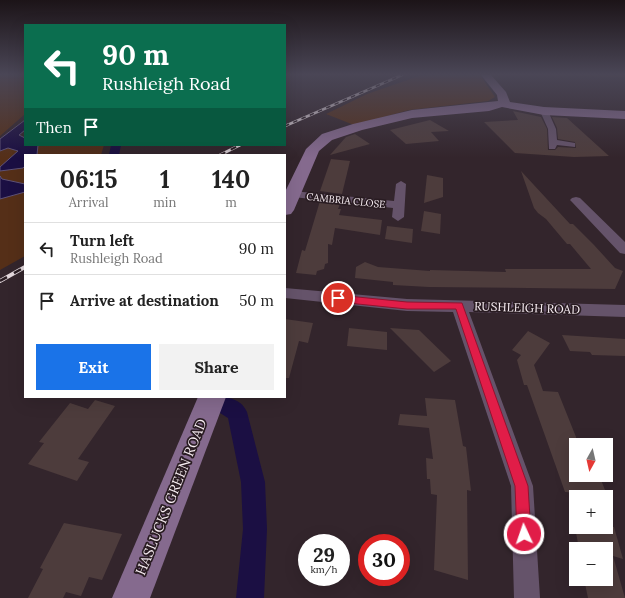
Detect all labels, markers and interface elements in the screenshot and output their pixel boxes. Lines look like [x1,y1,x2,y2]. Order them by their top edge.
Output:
text: 90 m [102,37,169,73]
icon: left [36,40,88,92]
text: Rushleigh Road [102,72,231,95]
icon: arrive [80,116,102,138]
text: Then [36,118,72,137]
text: 06:15 [60,164,118,195]
text: 1 [160,164,170,195]
text: 140 [212,164,250,195]
street label: CAMBRIA CLOSE [306,190,386,211]
text: Arrival [69,194,108,211]
text: min [153,194,176,211]
text: m [225,194,237,211]
text: Turn left [70,231,134,250]
icon: left [36,238,58,260]
text: 90 m [239,239,274,258]
text: Rushleigh Road [70,250,163,267]
pin [321,281,355,315]
icon: arrive [327,287,349,309]
icon: arrive [36,290,58,312]
text: Arrive at destination [70,291,219,310]
text: 50 m [239,291,274,310]
street label: RUSHLEIGH ROAD [474,298,580,317]
button: Exit [36,344,151,390]
button: Share [159,344,274,390]
street label: HASLUCKS GREEN ROAD [131,416,211,578]
north arrow [569,438,613,482]
map controls [569,438,613,586]
button: + [569,490,613,534]
position arrow [503,513,545,555]
speed limit sign: 30 [358,534,410,586]
text: 29 [313,542,335,567]
button: − [569,542,613,586]
text: km/h [310,563,338,576]

